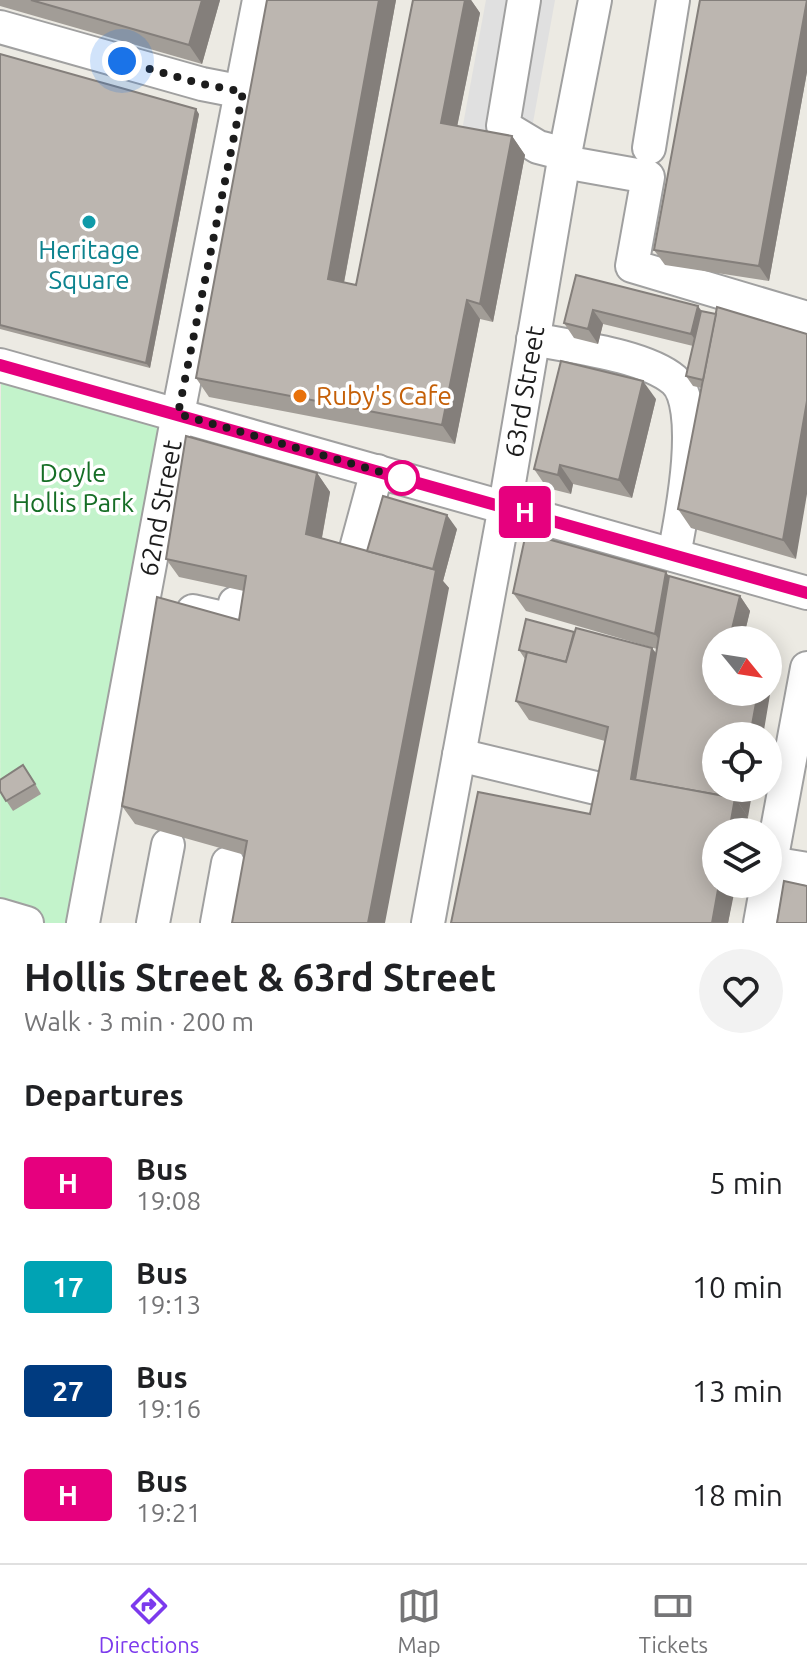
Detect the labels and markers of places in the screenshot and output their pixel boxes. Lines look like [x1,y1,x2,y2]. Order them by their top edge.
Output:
marker: Heritage Square [80,213,98,231]
place label: Heritage Square [38,235,140,294]
place label: Ruby's Cafe [316,381,452,410]
marker: Ruby's Cafe [291,387,309,405]
unlabelled marker [385,461,419,495]

